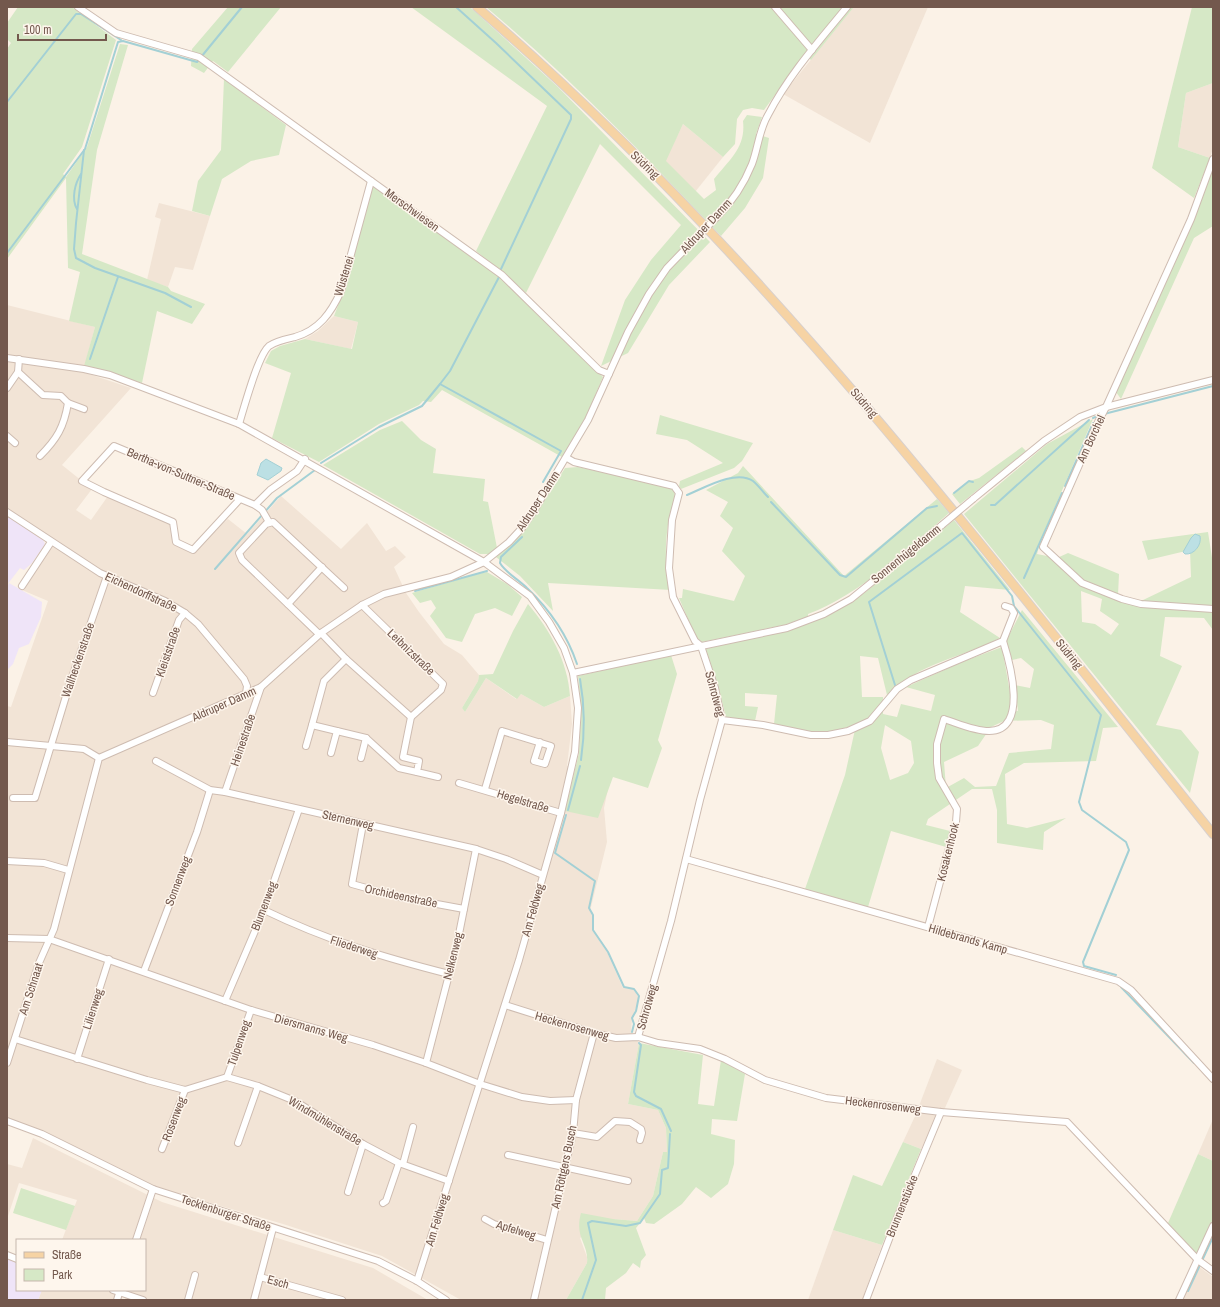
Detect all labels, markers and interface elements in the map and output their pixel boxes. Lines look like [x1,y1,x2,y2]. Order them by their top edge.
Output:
scale bar [18,16,106,42]
text: 100 m [24,22,51,38]
street label: Südring [627,147,663,183]
street label: Merschwiesen [382,185,442,235]
street label: Aldruper Damm [676,195,735,257]
street label: Wüstenei [330,254,358,298]
street label: Südring [847,385,882,422]
street label: Am Borchel [1073,413,1109,466]
street label: Bertha-von-Suttner-Straße [125,444,237,504]
street label: Aldruper Damm [512,468,563,535]
street label: Sonnenhügeldamm [868,521,944,587]
street label: Eichendorffstraße [102,568,180,616]
street label: Wallheckenstraße [58,620,98,700]
street label: Kleiststraße [152,625,184,679]
street label: Leibnizstraße [384,625,438,679]
street label: Südring [1052,636,1086,673]
street label: Schrotweg [701,669,729,719]
street label: Aldruper Damm [188,683,259,726]
street label: Heinestraße [227,712,259,768]
street label: Hegelstraße [495,786,551,816]
street label: Sternenweg [321,806,376,834]
street label: Kosakenhook [933,821,963,883]
street label: Sonnenweg [161,853,195,908]
street label: Blumenweg [247,879,281,933]
street label: Orchideenstraße [363,880,439,912]
street label: Am Feldweg [518,881,548,939]
street label: Hildebrands Kamp [927,920,1009,958]
street label: Nelkenweg [439,930,467,982]
street label: Fliederweg [328,932,380,962]
street label: Am Schnaat [15,961,47,1018]
street label: Schrotweg [633,982,661,1032]
street label: Lilienweg [79,986,107,1032]
street label: Heckenrosenweg [533,1008,611,1044]
street label: Diersmanns Weg [272,1010,350,1046]
street label: Tulpenweg [224,1018,254,1068]
street label: Heckenrosenweg [844,1092,922,1118]
street label: Windmühlenstraße [285,1093,365,1149]
street label: Rosenweg [158,1094,190,1144]
street label: Am Röttgers Busch [547,1124,581,1211]
street label: Brunnenstücke [882,1173,922,1239]
street label: Tecklenburger Straße [179,1191,273,1235]
street label: Am Feldweg [421,1191,453,1249]
street label: Apfelweg [493,1216,538,1244]
legend [16,1239,146,1291]
text: Straße [52,1247,82,1263]
text: Park [52,1267,72,1283]
street label: Esch [265,1271,291,1293]

